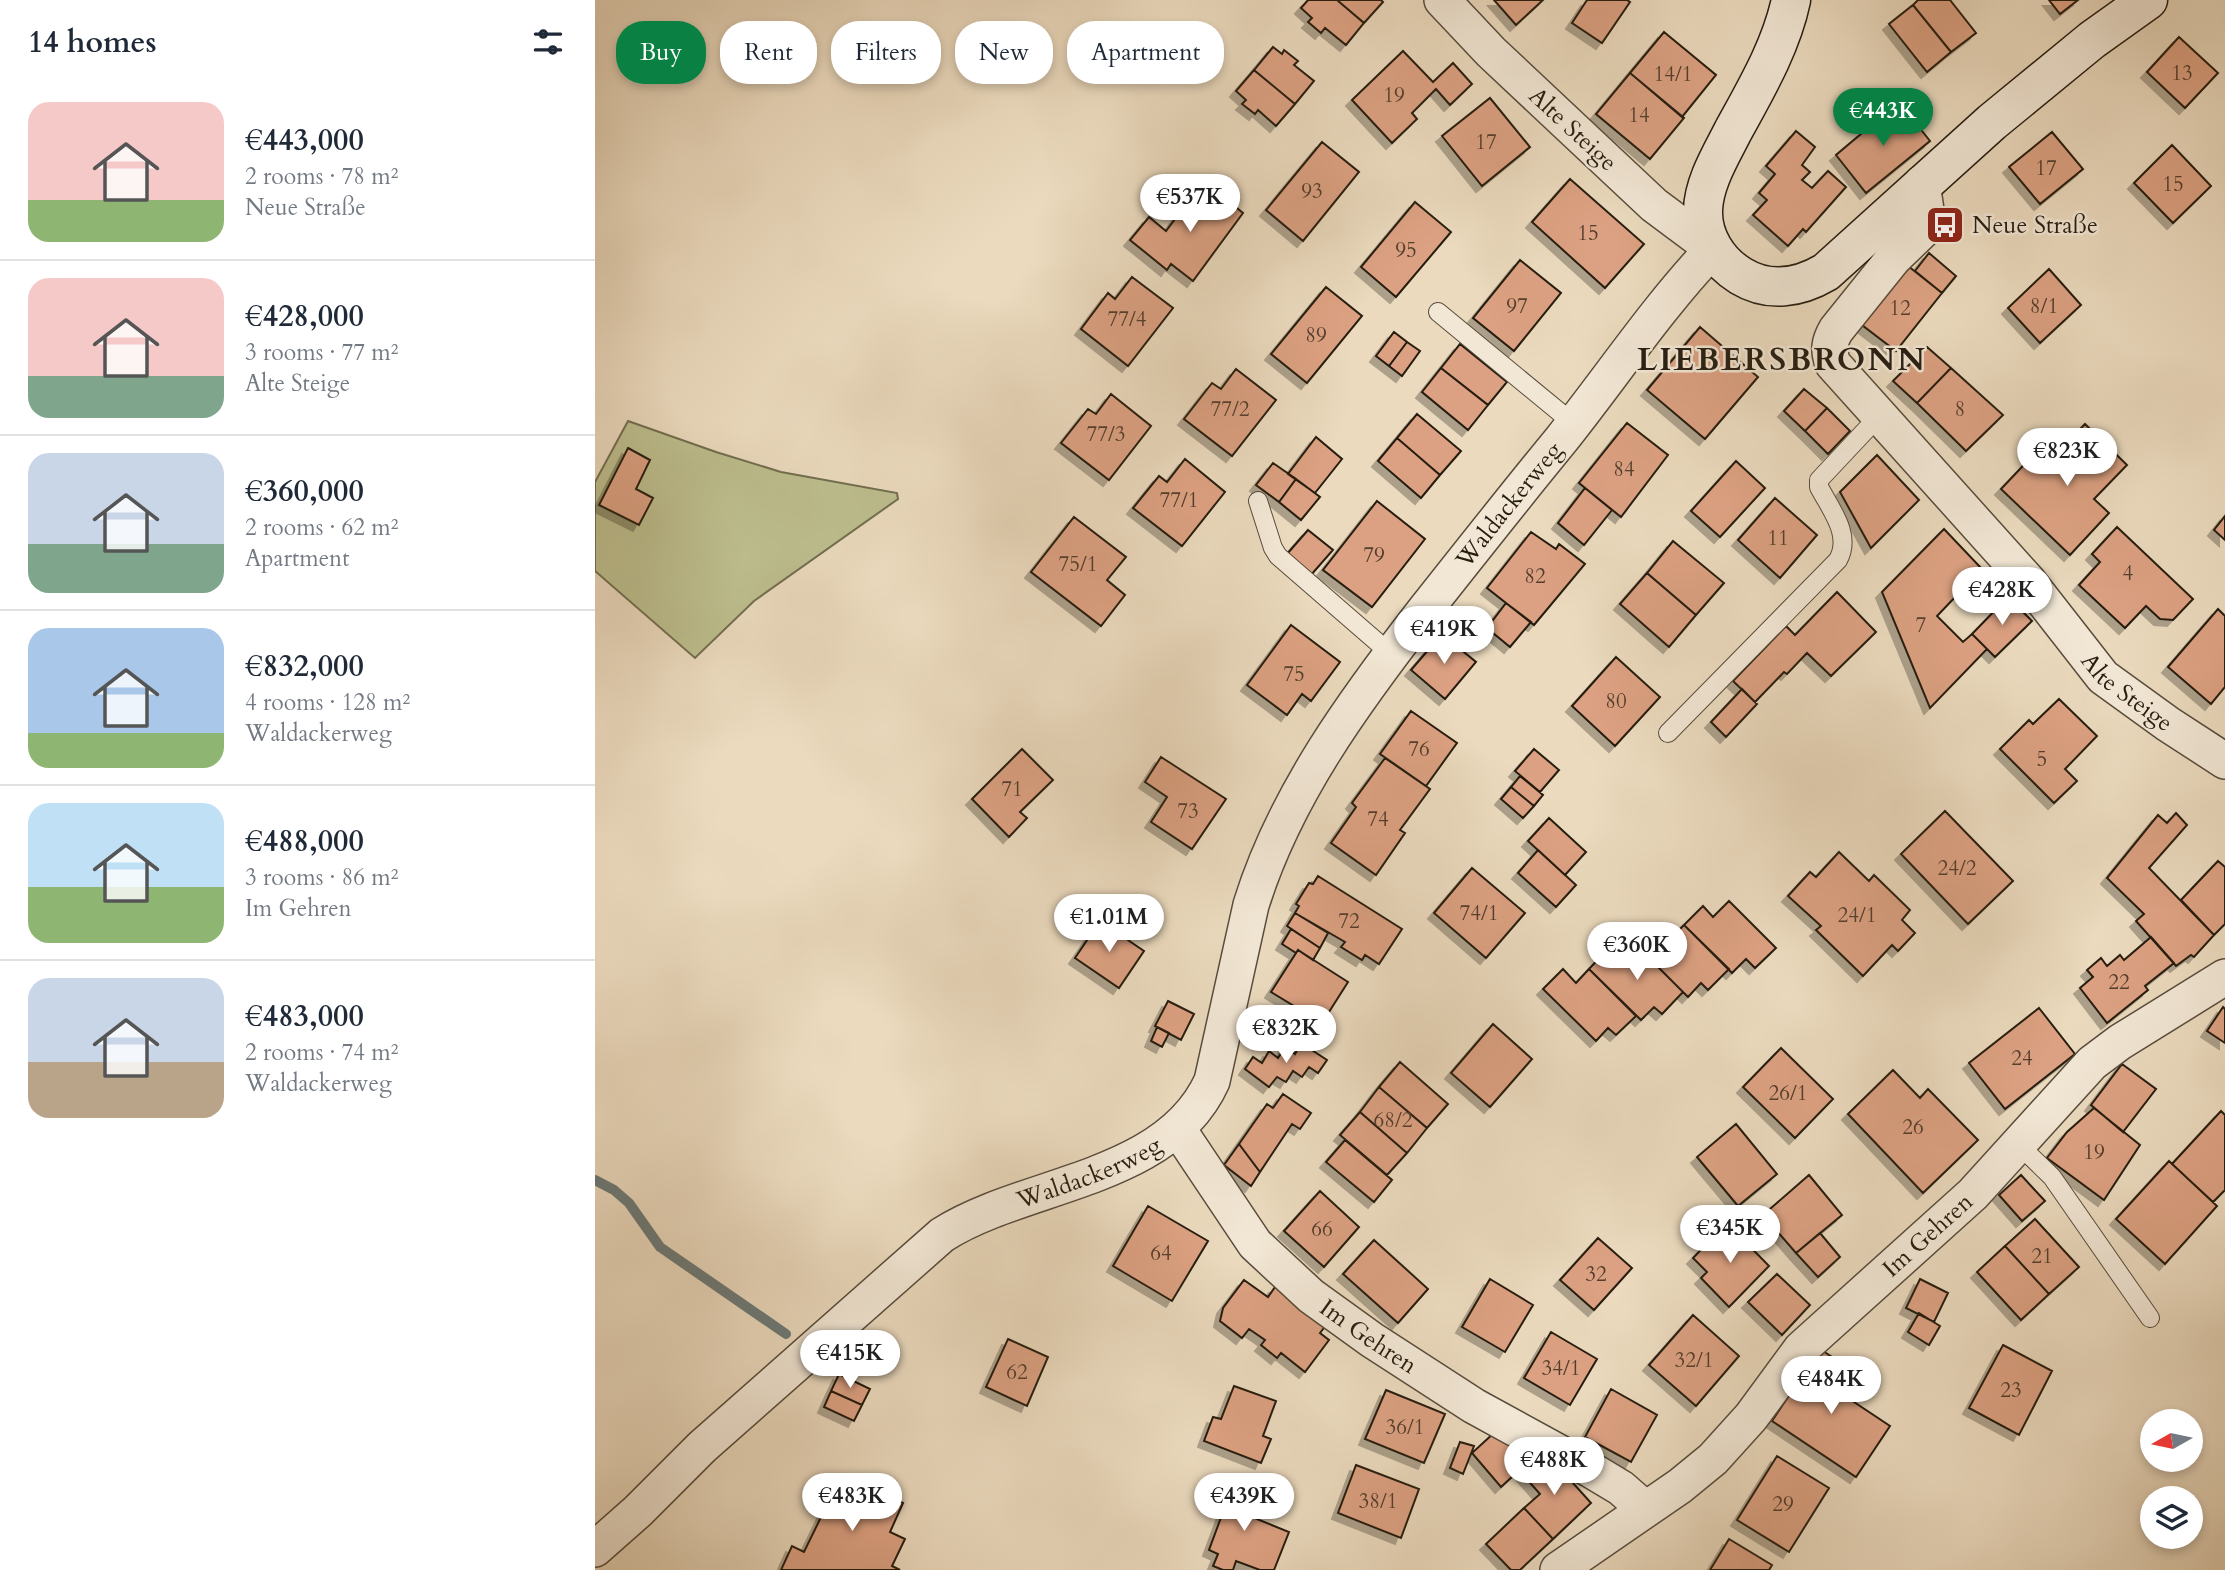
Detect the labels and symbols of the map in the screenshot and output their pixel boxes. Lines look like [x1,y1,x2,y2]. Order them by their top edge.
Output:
house number: 13 [2171,59,2193,88]
house number: 14/1 [1653,60,1693,89]
street label: Alte Steige [1521,80,1624,179]
house number: 19 [1383,81,1405,110]
pin: €443K [1834,88,1932,148]
house number: 14 [1628,101,1650,130]
house number: 17 [1475,128,1497,157]
house number: 17 [2035,154,2057,183]
house number: 15 [2162,170,2184,199]
pin: €537K [1141,174,1239,234]
house number: 93 [1301,177,1323,206]
bus stop icon: Neue Straße [1924,204,1966,246]
place label: Neue Straße [1972,209,2098,242]
house number: 15 [1577,219,1599,248]
house number: 95 [1395,236,1417,265]
house number: 97 [1506,292,1528,321]
house number: 8/1 [2030,292,2058,321]
house number: 12 [1889,294,1911,323]
house number: 77/4 [1107,305,1147,334]
house number: 89 [1305,321,1327,350]
district label: LIEBERSBRONN [1637,338,1927,382]
house number: 77/2 [1210,395,1250,424]
house number: 8 [1955,395,1965,424]
house number: 77/3 [1086,420,1126,449]
pin: €823K [2018,428,2116,488]
street label: Waldackerweg [1448,434,1570,576]
house number: 84 [1613,455,1635,484]
house number: 77/1 [1159,486,1199,515]
house number: 11 [1767,524,1789,553]
house number: 79 [1363,541,1385,570]
house number: 75/1 [1058,550,1098,579]
house number: 4 [2123,559,2134,588]
house number: 82 [1524,562,1546,591]
pin: €428K [1953,568,2051,627]
pin: €419K [1395,606,1493,666]
house number: 7 [1916,611,1927,640]
street label: Alte Steige [2073,646,2180,739]
house number: 75 [1283,660,1305,689]
house number: 80 [1605,687,1627,716]
house number: 76 [1408,735,1430,764]
house number: 5 [2037,745,2047,774]
house number: 71 [1001,775,1023,804]
house number: 73 [1177,797,1199,826]
house number: 74 [1367,805,1389,834]
house number: 24/2 [1937,854,1977,883]
pin: €1.01M [1052,894,1166,954]
house number: 74/1 [1459,899,1499,928]
house number: 24/1 [1837,901,1877,930]
house number: 72 [1338,907,1360,936]
pin: €360K [1588,922,1686,982]
house number: 22 [2108,968,2130,997]
pin: €832K [1237,1006,1335,1065]
house number: 24 [2011,1044,2033,1073]
house number: 26/1 [1768,1079,1808,1108]
house number: 68/2 [1373,1106,1413,1135]
house number: 26 [1902,1113,1924,1142]
street label: Waldackerweg [1012,1129,1169,1217]
house number: 19 [2083,1138,2105,1167]
street label: Im Gehren [1875,1186,1980,1285]
pin: €345K [1681,1206,1779,1265]
house number: 66 [1311,1215,1333,1244]
house number: 64 [1150,1239,1172,1268]
house number: 21 [2031,1242,2053,1271]
house number: 32 [1585,1260,1607,1289]
street label: Im Gehren [1313,1292,1424,1382]
pin: €415K [801,1330,899,1390]
house number: 32/1 [1674,1346,1714,1375]
house number: 34/1 [1541,1354,1581,1383]
pin: €484K [1782,1356,1880,1416]
house number: 62 [1006,1358,1028,1387]
house number: 23 [2000,1376,2022,1405]
north arrow [2140,1409,2203,1472]
house number: 36/1 [1385,1413,1425,1442]
pin: €488K [1505,1438,1603,1497]
pin: €483K [803,1474,901,1533]
pin: €439K [1195,1474,1293,1533]
house number: 38/1 [1358,1487,1398,1516]
house number: 29 [1772,1490,1794,1519]

